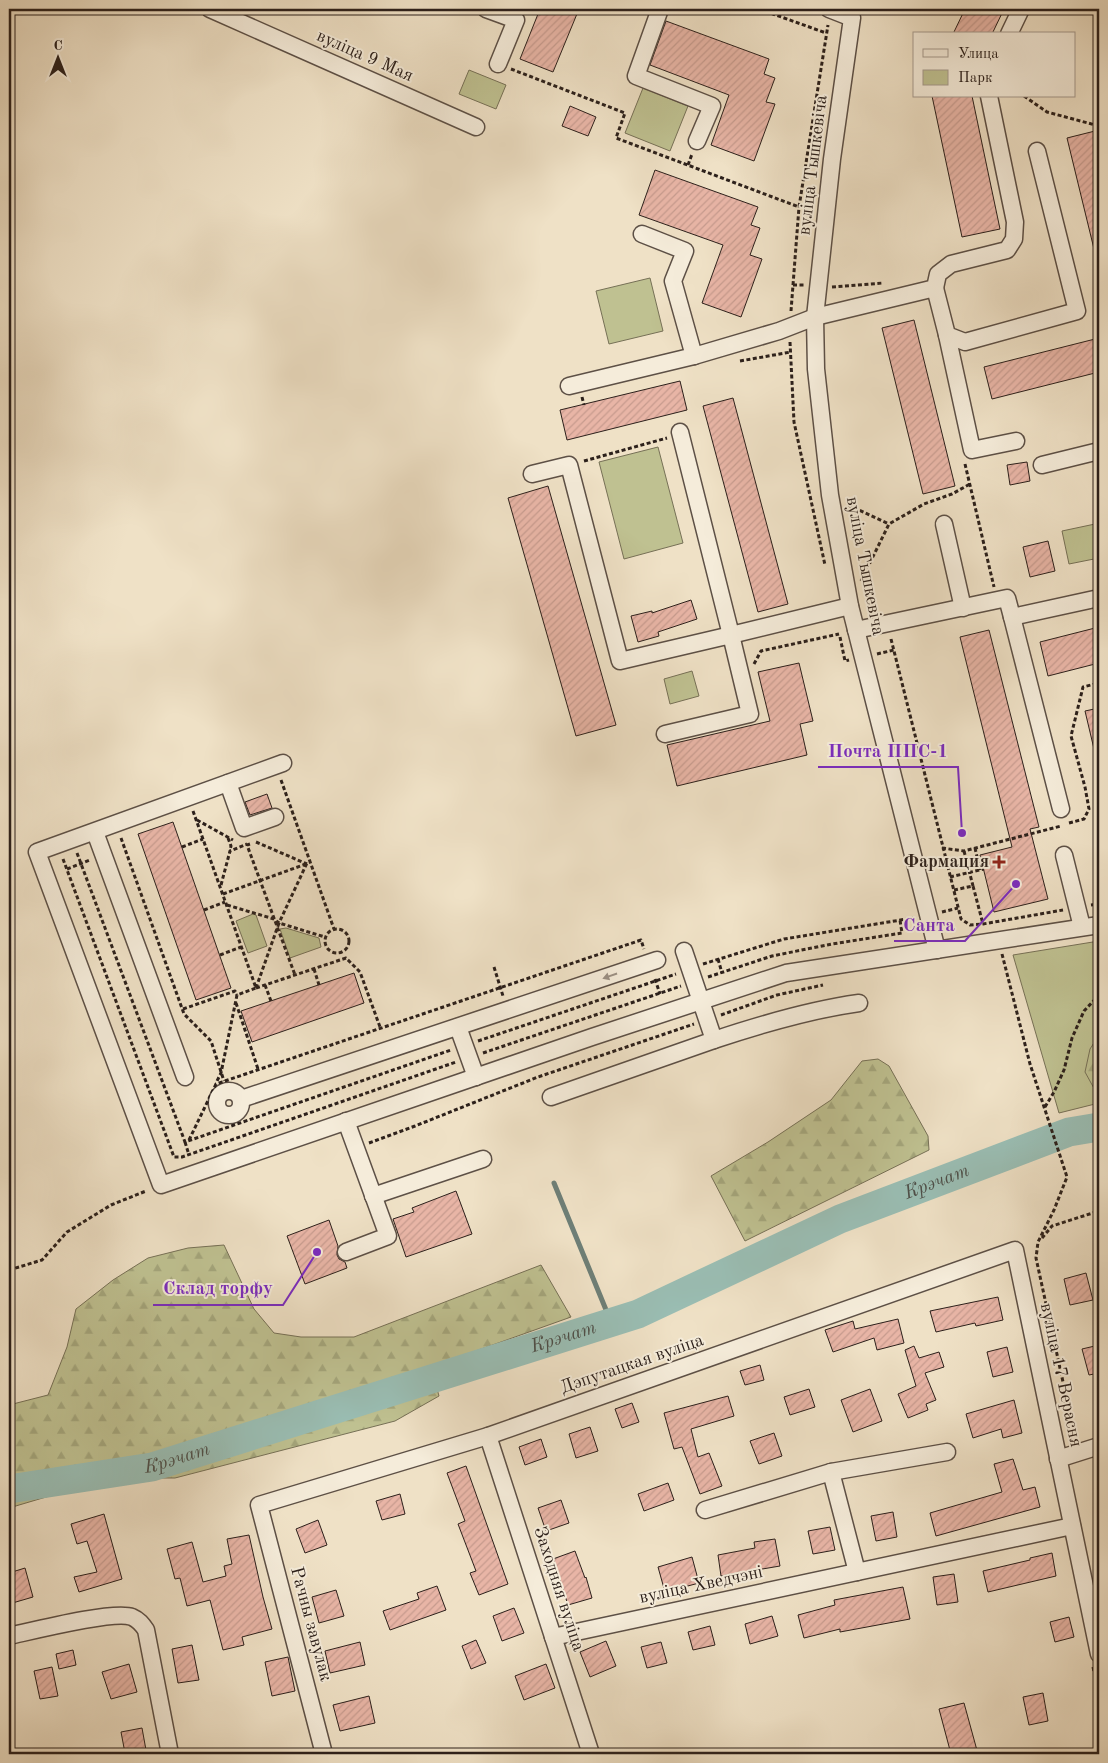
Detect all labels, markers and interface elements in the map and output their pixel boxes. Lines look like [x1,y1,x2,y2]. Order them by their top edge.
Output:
street label: вуліца 9 Мая [314,27,416,85]
north arrow [32,32,82,82]
legend [913,32,1076,98]
text: С [53,39,63,53]
text: Улица [958,47,999,62]
text: Парк [958,71,993,86]
street label: вуліца Тышкевіча [795,94,831,236]
street label: вуліца Тышкевіча [843,495,887,637]
callout: Почта ППС-1 [818,733,958,767]
text: Почта ППС-1 [828,743,948,762]
place label: Фармация [904,853,989,871]
marker: Фармация [993,856,1005,868]
callout: Санта [894,907,965,941]
text: Санта [903,917,955,936]
one-way arrow [603,973,618,980]
water label: Крэчат [901,1161,972,1203]
callout: Склад торфу [153,1271,283,1305]
text: Склад торфу [163,1280,273,1299]
street label: вуліца 17 Верасня [1037,1301,1085,1449]
water label: Крэчат [527,1318,599,1357]
street label: Дэпутацкая вуліца [558,1331,706,1397]
water label: Крэчат [142,1440,212,1478]
street label: Заходняя вуліца [530,1525,588,1654]
street label: вуліца Хведчэні [638,1563,765,1607]
street label: Рачны завулак [287,1565,335,1683]

